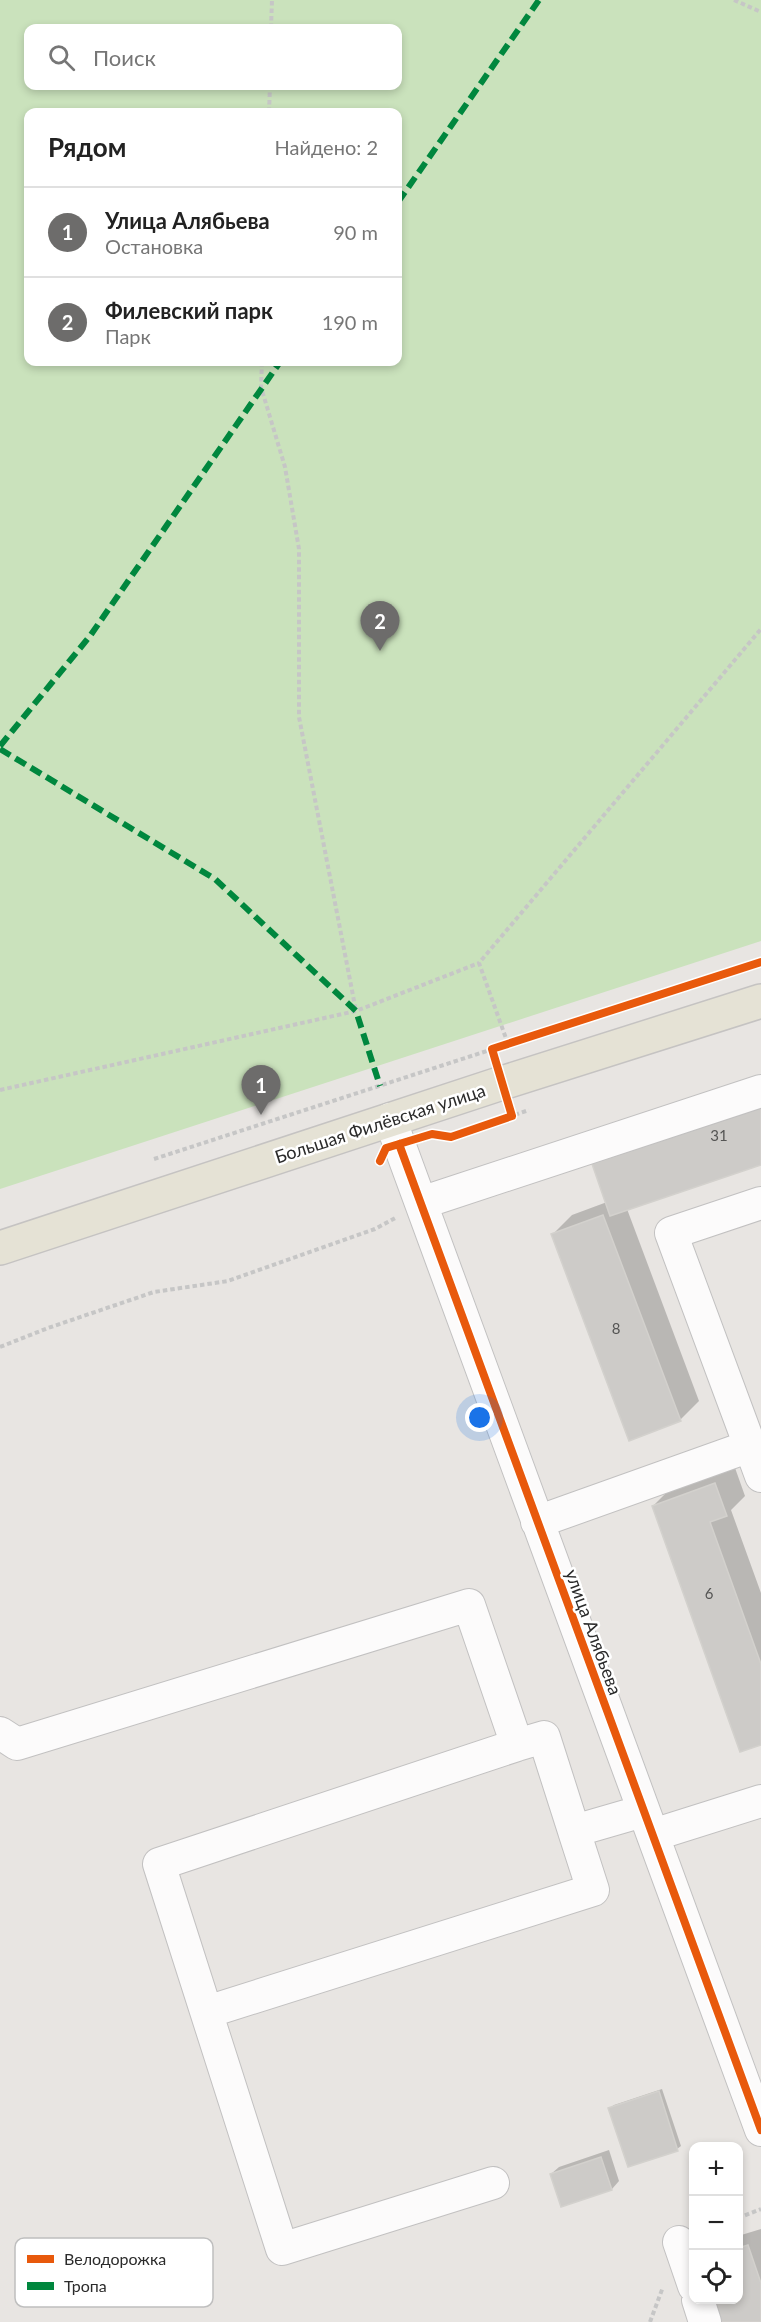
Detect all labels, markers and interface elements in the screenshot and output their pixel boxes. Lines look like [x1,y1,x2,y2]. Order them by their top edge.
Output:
search box [24,24,402,90]
icon: search [45,41,78,74]
text: Поиск [93,44,156,71]
text: Рядом [48,131,126,163]
text: Найдено: 2 [275,135,378,159]
text: Улица Алябьева [105,207,270,234]
text: 1 [62,220,73,244]
text: 90 m [333,220,378,244]
text: Остановка [105,234,203,258]
text: Филевский парк [105,297,273,324]
text: 2 [62,310,73,334]
text: 190 m [322,310,378,334]
text: Парк [105,324,151,348]
pin: 2 [360,602,400,651]
pin: 1 [242,1066,280,1115]
street label: Большая Филёвская улица [272,1079,488,1167]
house number: 31 [710,1126,728,1144]
house number: 8 [612,1319,620,1337]
your location [465,1403,494,1432]
street label: улица Алябьева [561,1566,627,1698]
house number: 6 [705,1584,714,1602]
map controls [689,2142,743,2304]
button: + [689,2142,743,2196]
button: − [689,2196,743,2250]
legend [15,2238,213,2307]
text: Велодорожка [64,2249,166,2268]
button: locate [689,2250,743,2304]
text: Тропа [64,2276,107,2295]

